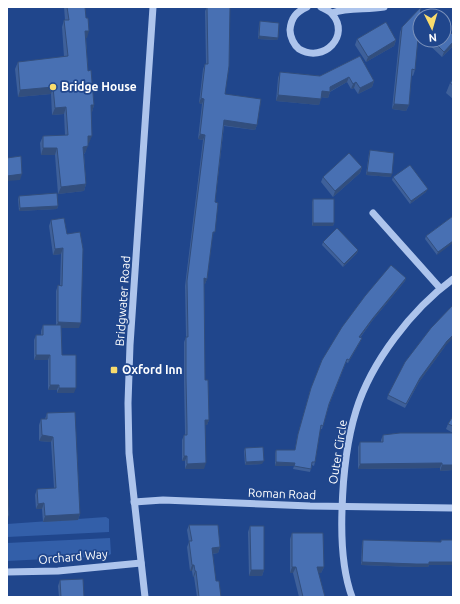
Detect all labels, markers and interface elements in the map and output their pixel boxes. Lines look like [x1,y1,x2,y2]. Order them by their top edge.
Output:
north arrow [412,8,452,48]
text: N [428,32,437,44]
place label: Bridge House [61,80,137,93]
marker: Bridge House [48,82,58,92]
street label: Bridgwater Road [113,255,132,347]
place label: Oxford Inn [122,363,183,376]
marker: Oxford Inn [109,365,119,375]
street label: Outer Circle [326,419,349,485]
street label: Roman Road [248,486,316,501]
street label: Orchard Way [38,547,108,566]

